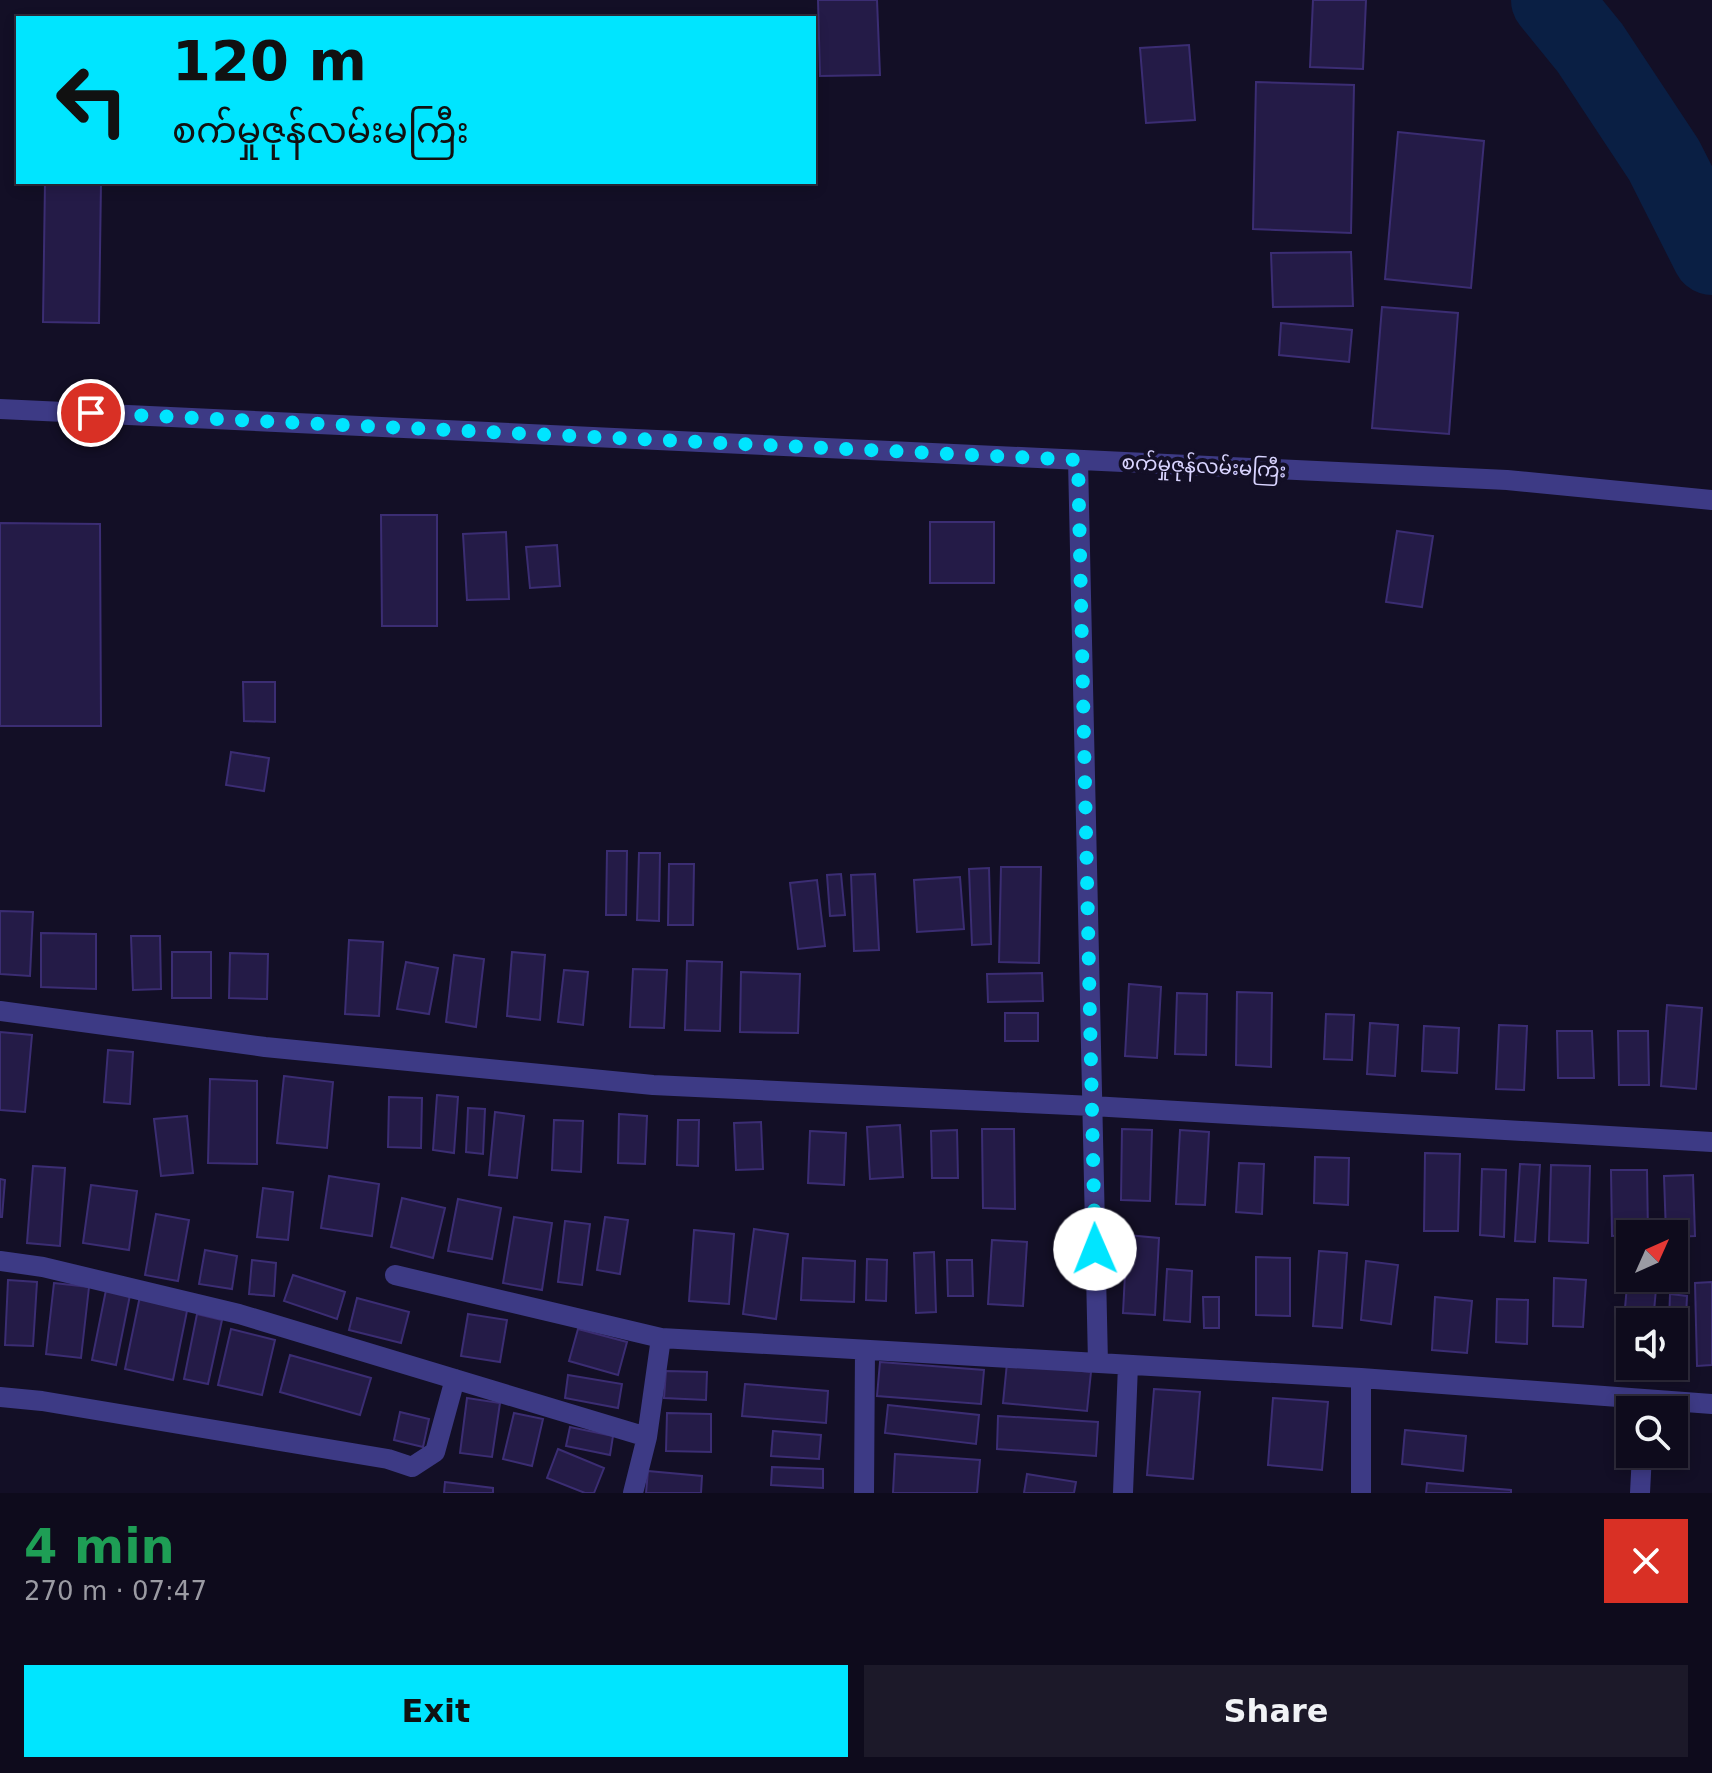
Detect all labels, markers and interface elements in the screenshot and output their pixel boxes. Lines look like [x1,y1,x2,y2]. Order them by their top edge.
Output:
text: 120 m [172,28,367,93]
icon: left [40,48,144,152]
text: စက်မှုဇုန်လမ်းမကြီး [172,110,469,151]
pin [57,379,125,447]
icon: arrive [69,391,113,435]
street label: စက်မှုဇုန်လမ်းမကြီး [1121,448,1287,487]
position arrow [1053,1207,1137,1291]
north arrow [1616,1220,1688,1292]
map controls [1616,1220,1688,1468]
button: sound [1616,1308,1688,1380]
button: search [1616,1396,1688,1468]
text: 4 min [24,1518,175,1574]
button: close [1604,1519,1688,1603]
text: 270 m · 07:47 [24,1576,207,1606]
button: Exit [24,1665,848,1757]
button: Share [864,1665,1688,1757]

